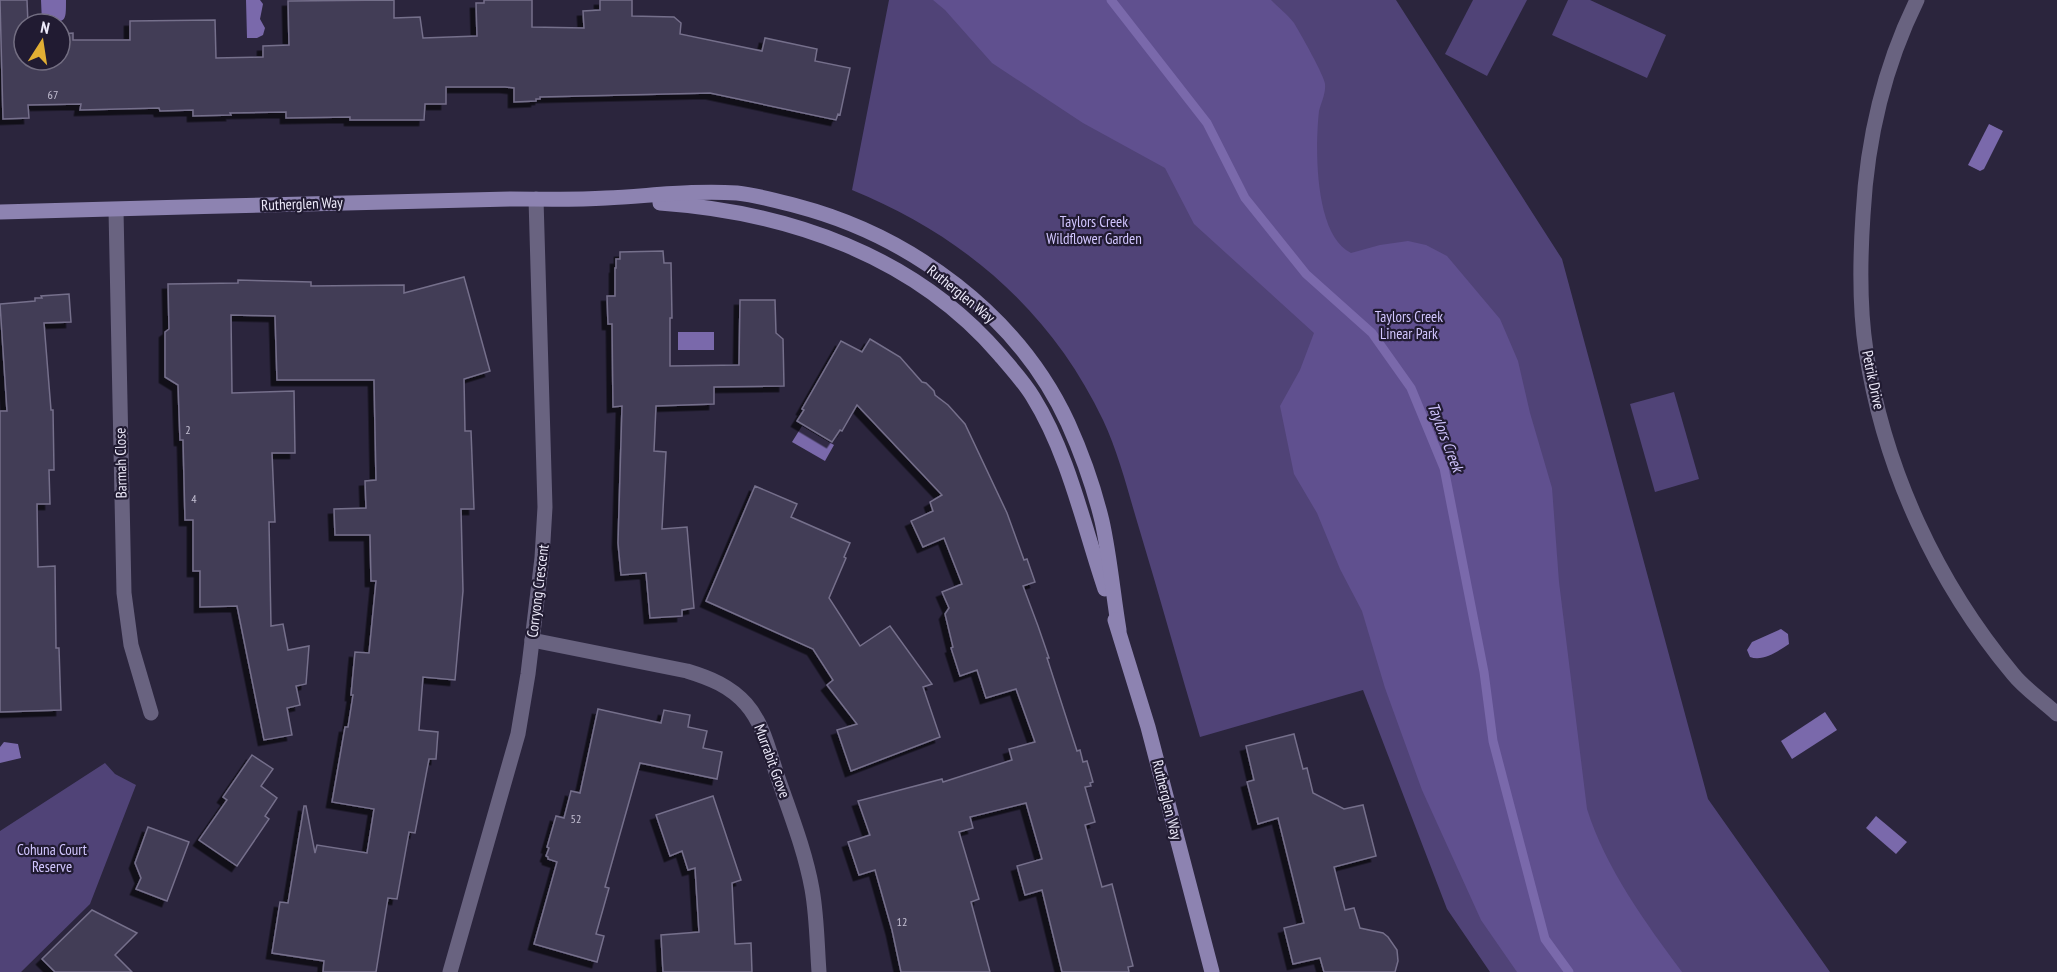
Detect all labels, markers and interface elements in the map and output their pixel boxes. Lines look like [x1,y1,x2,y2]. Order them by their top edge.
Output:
north arrow [12,12,72,72]
text: N [39,17,51,38]
house number: 67 [48,87,58,102]
street label: Rutherglen Way [261,193,343,214]
park label: Taylors Creek Wildflower Garden [1046,212,1142,248]
street label: Rutherglen Way [924,261,999,327]
park label: Taylors Creek Linear Park [1375,307,1443,343]
street label: Petrik Drive [1858,349,1889,411]
water label: Taylors Creek [1424,399,1469,476]
house number: 2 [185,422,191,437]
street label: Barmah Close [110,427,131,499]
house number: 4 [191,491,197,506]
street label: Corryong Crescent [522,543,553,639]
street label: Murrabit Grove [750,721,795,800]
street label: Rutherglen Way [1148,758,1187,842]
house number: 52 [571,811,581,826]
park label: Cohuna Court Reserve [17,840,87,876]
house number: 12 [897,914,907,929]

